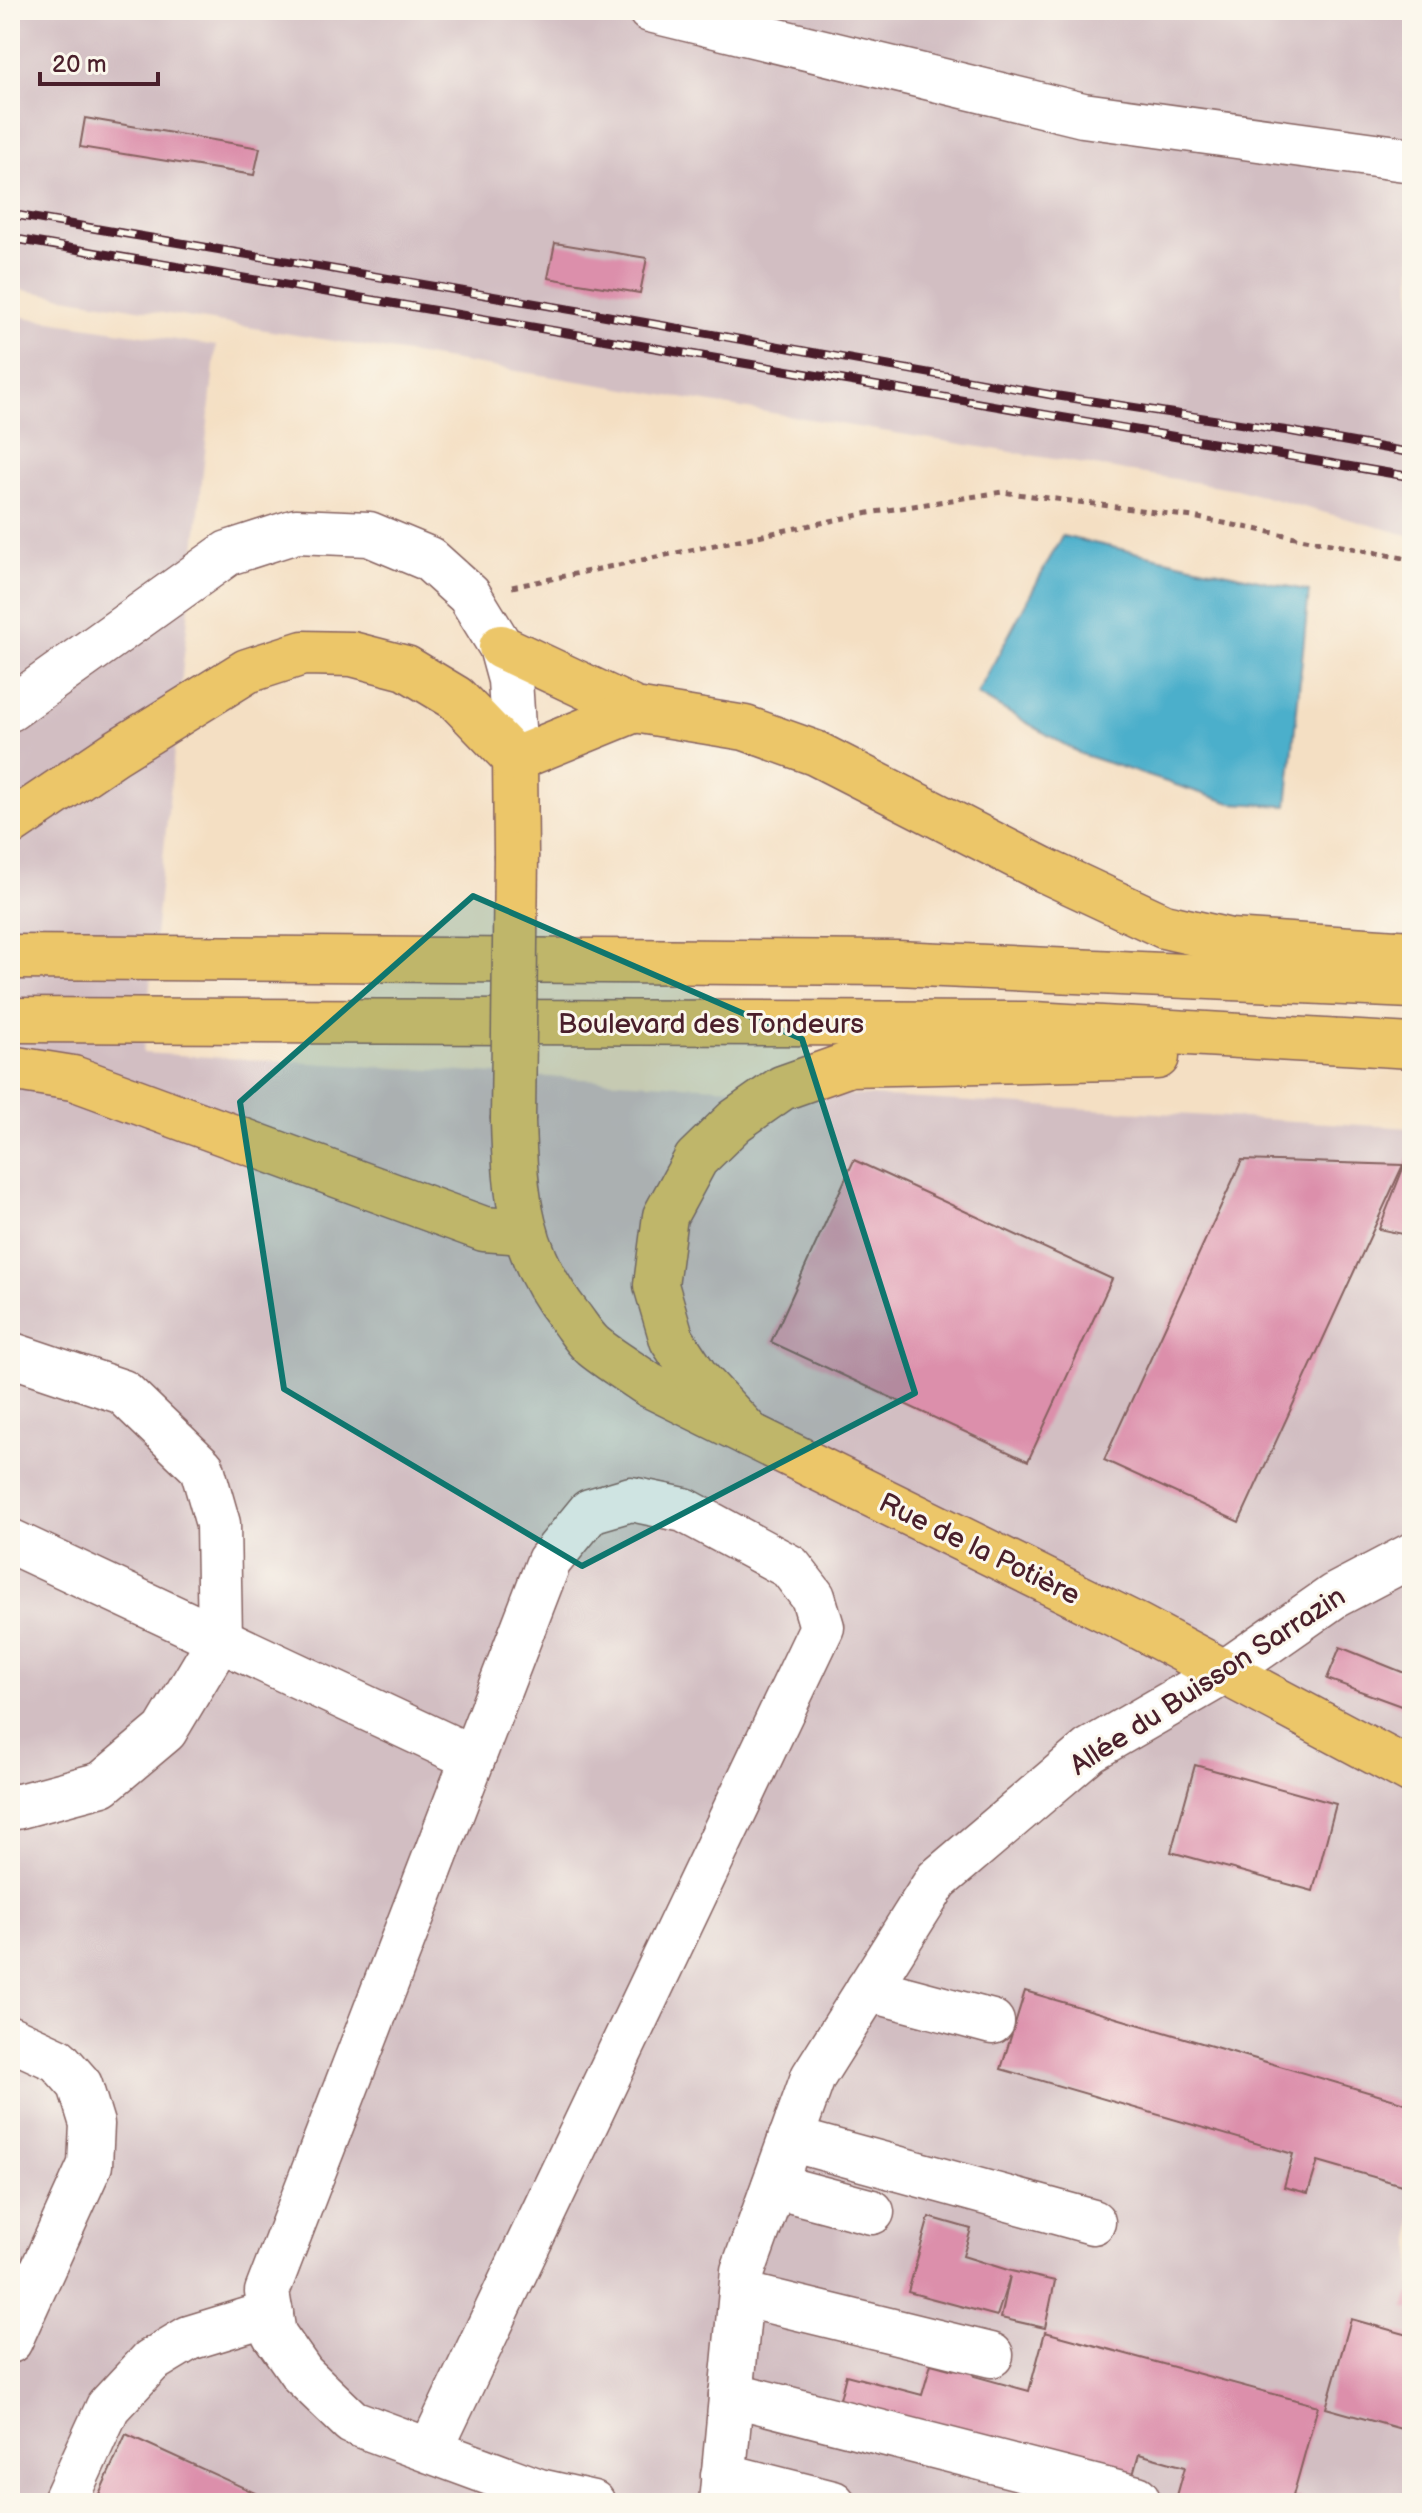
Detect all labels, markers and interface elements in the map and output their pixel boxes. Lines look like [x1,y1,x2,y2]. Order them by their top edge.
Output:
scale bar [40,36,158,86]
text: 20 m [52,50,107,79]
street label: Boulevard des Tondeurs [558,1008,864,1041]
street label: Rue de la Potière [873,1486,1085,1612]
street label: Allée du Buisson Sarrazin [1064,1580,1352,1783]

